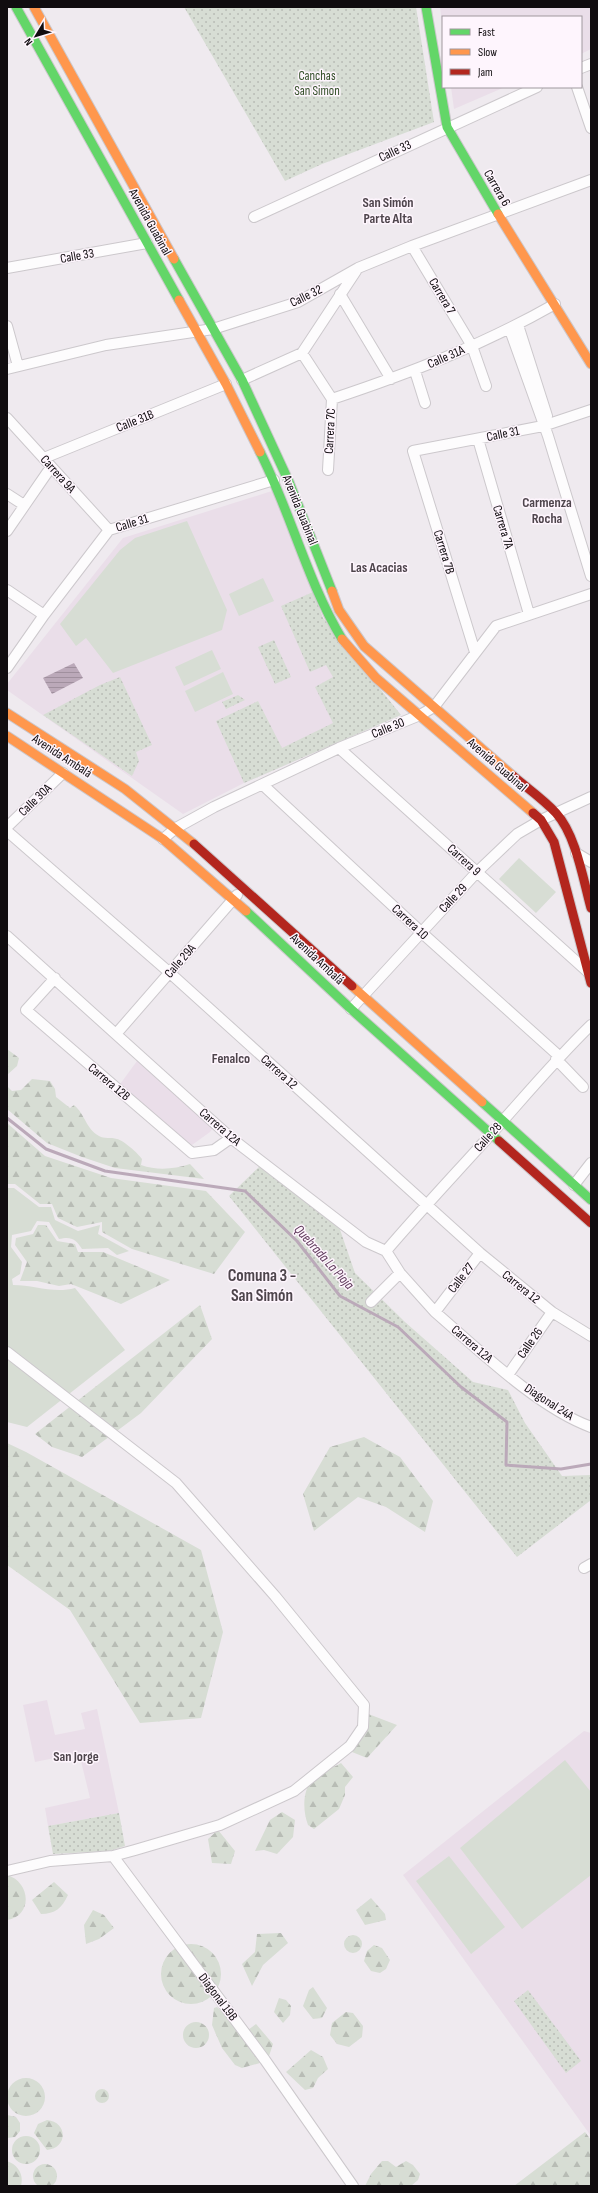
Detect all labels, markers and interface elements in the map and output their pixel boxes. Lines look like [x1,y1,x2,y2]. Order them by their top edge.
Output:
north arrow [16,16,56,56]
legend [442,16,582,88]
text: Fast [478,25,495,40]
text: N [22,35,35,48]
text: Slow [478,45,497,60]
text: Jam [477,65,493,80]
park label: Canchas San Simon [294,68,340,99]
street label: Calle 33 [376,137,414,165]
street label: Carrera 6 [480,167,514,210]
street label: Avenida Guabinal [125,185,175,258]
district label: San Simón Parte Alta [362,194,414,227]
street label: Calle 33 [59,245,95,267]
street label: Carrera 7 [425,275,459,318]
street label: Calle 32 [287,281,325,311]
street label: Calle 31A [425,342,467,372]
street label: Calle 31B [114,406,156,436]
street label: Carrera 7C [321,408,339,454]
street label: Calle 31 [485,423,521,445]
street label: Carrera 9A [37,452,79,497]
street label: Avenida Guabinal [278,472,321,547]
district label: Carmenza Rocha [522,494,572,527]
street label: Carrera 7A [489,503,517,551]
street label: Calle 31 [114,510,151,536]
street label: Carrera 7B [430,528,458,576]
district label: Las Acacias [350,559,408,576]
street label: Calle 30 [369,714,407,742]
street label: Avenida Ambalá [28,730,95,781]
street label: Avenida Guabinal [463,734,530,795]
street label: Calle 30A [15,780,55,820]
street label: Carrera 9 [444,841,484,879]
street label: Calle 29 [435,880,471,916]
street label: Carrera 10 [388,901,432,943]
street label: Avenida Ambalá [286,929,347,988]
street label: Calle 29A [161,940,199,981]
district label: Fenalco [212,1050,250,1067]
street label: Carrera 12 [257,1051,301,1093]
street label: Carrera 12B [85,1060,133,1104]
street label: Carrera 12A [196,1105,244,1150]
street label: Calle 28 [471,1119,506,1155]
water label: Quebrada La Pioja [290,1221,358,1293]
street label: Calle 27 [444,1259,478,1296]
district label: Comuna 3 - San Simón [228,1266,296,1306]
street label: Carrera 12 [499,1267,543,1307]
street label: Carrera 12A [448,1322,496,1367]
street label: Calle 26 [514,1324,547,1362]
street label: Diagonal 24A [521,1380,577,1424]
district label: San Jorge [53,1748,99,1765]
street label: Diagonal 19B [195,1970,241,2024]

